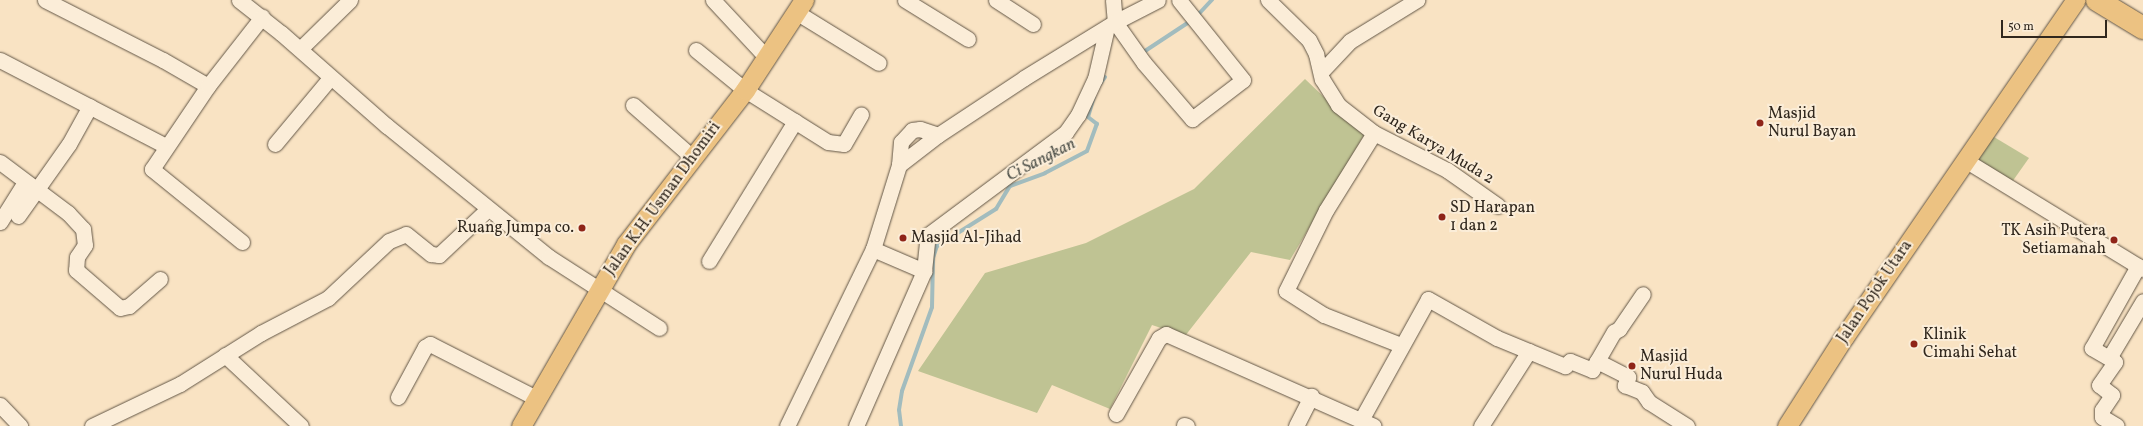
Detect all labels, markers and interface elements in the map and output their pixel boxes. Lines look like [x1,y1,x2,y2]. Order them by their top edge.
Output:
scale bar [2003,12,2109,38]
text: 50 m [2008,19,2034,35]
street label: Gang Karya Muda 2 [1369,101,1497,189]
place label: Masjid Nurul Bayan [1768,104,1856,142]
street label: Jalan K.H. Usman Dhomiri [601,118,725,280]
marker: Masjid Nurul Bayan [1755,118,1765,128]
water label: Ci Sangkan [1003,134,1079,186]
place label: SD Harapan 1 dan 2 [1450,198,1535,236]
marker: SD Harapan 1 dan 2 [1437,212,1447,222]
place label: Ruang Jumpa co. [457,218,574,238]
place label: TK Asih Putera Setiamanah [2001,221,2106,259]
marker: Ruang Jumpa co. [577,223,587,233]
place label: Masjid Al-Jihad [911,228,1022,248]
marker: Masjid Al-Jihad [898,233,908,243]
marker: TK Asih Putera Setiamanah [2109,235,2119,245]
street label: Jalan Pojok Utara [1833,237,1917,347]
place label: Klinik Cimahi Sehat [1923,325,2017,363]
marker: Klinik Cimahi Sehat [1908,338,1920,350]
place label: Masjid Nurul Huda [1640,347,1723,385]
marker: Masjid Nurul Huda [1627,361,1637,371]

